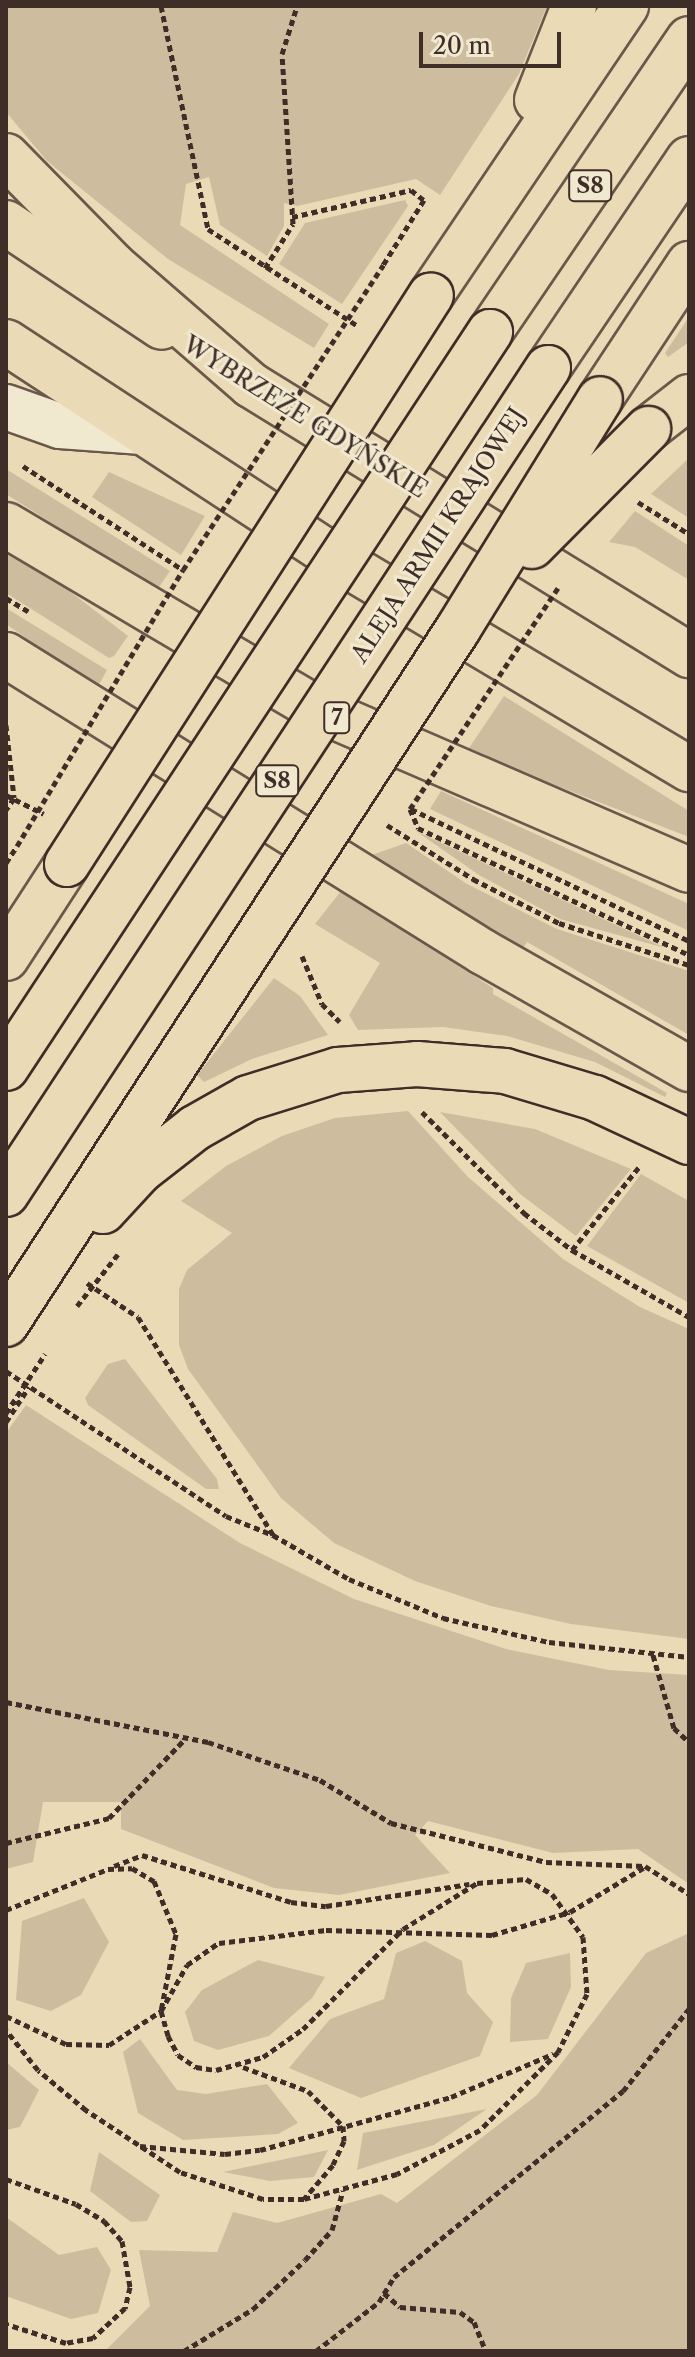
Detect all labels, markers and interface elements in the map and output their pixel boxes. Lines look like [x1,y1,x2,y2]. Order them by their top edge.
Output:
scale bar [423,16,565,66]
text: 20 m [433,31,491,60]
road number: S8 [568,168,612,204]
street label: WYBRZEŻE GDYŃSKIE [178,330,432,504]
street label: ALEJA ARMII KRAJOWEJ [344,401,532,669]
road number: 7 [323,700,351,736]
road number: S8 [255,763,299,799]

